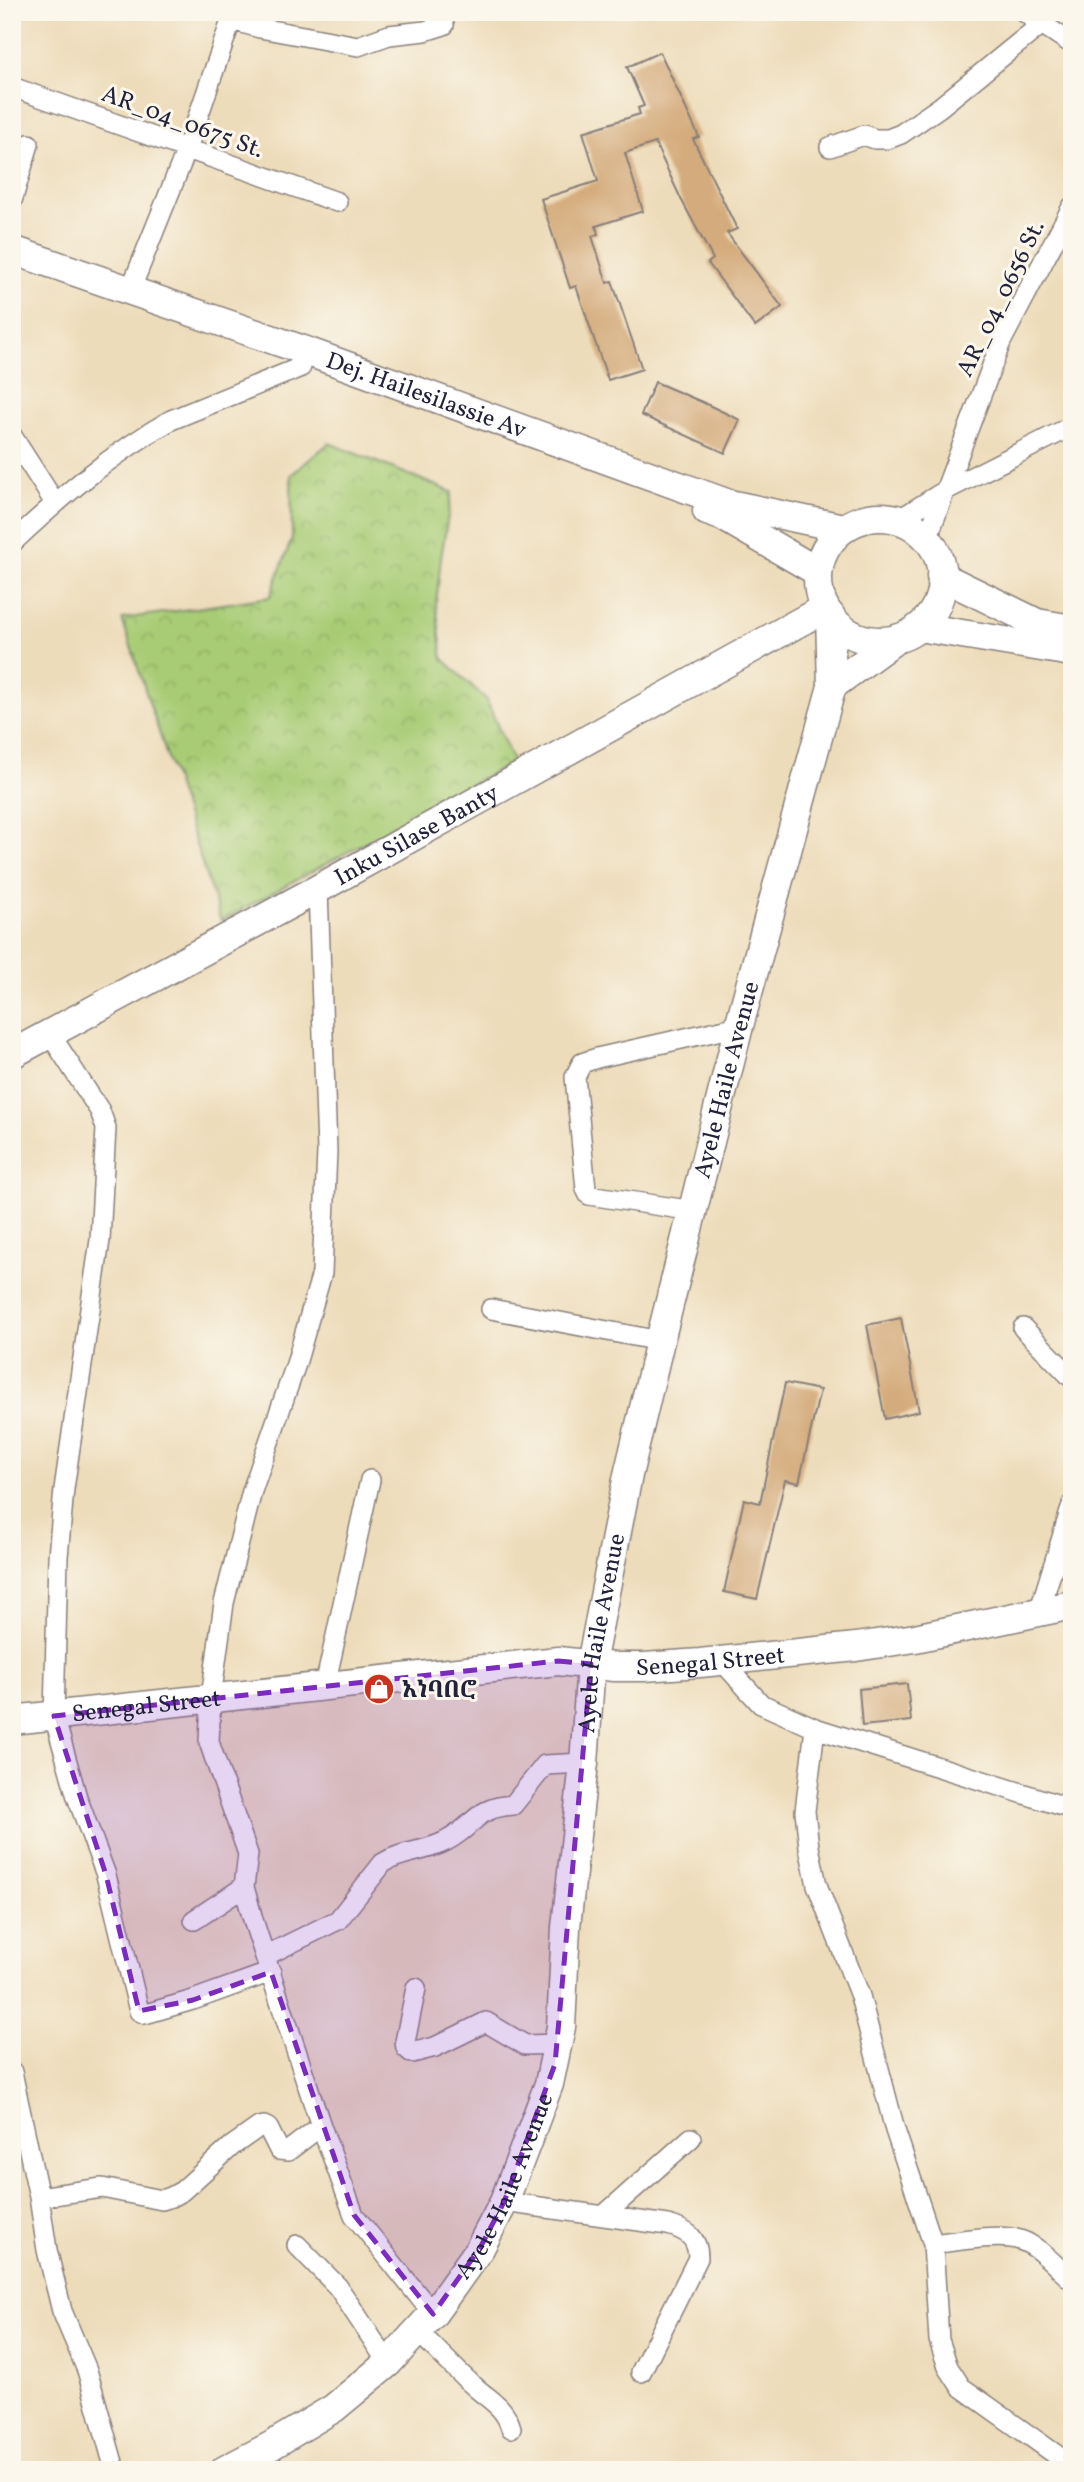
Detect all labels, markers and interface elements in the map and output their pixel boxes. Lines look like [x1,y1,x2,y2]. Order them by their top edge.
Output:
street label: AR_04_0675 St. [97,78,268,168]
street label: AR_04_0656 St. [949,215,1054,383]
street label: Dej. Hailesilassie Av [321,345,531,448]
street label: Inku Silase Banty [329,777,506,896]
street label: Ayele Haile Avenue [686,978,769,1182]
street label: Ayele Haile Avenue [571,1531,635,1734]
street label: Senegal Street [636,1639,787,1686]
shop icon: አነባበሮ [362,1672,396,1706]
place label: አነባበሮ [402,1674,477,1708]
street label: Senegal Street [70,1683,223,1732]
street label: Ayele Haile Avenue [448,2088,563,2287]

